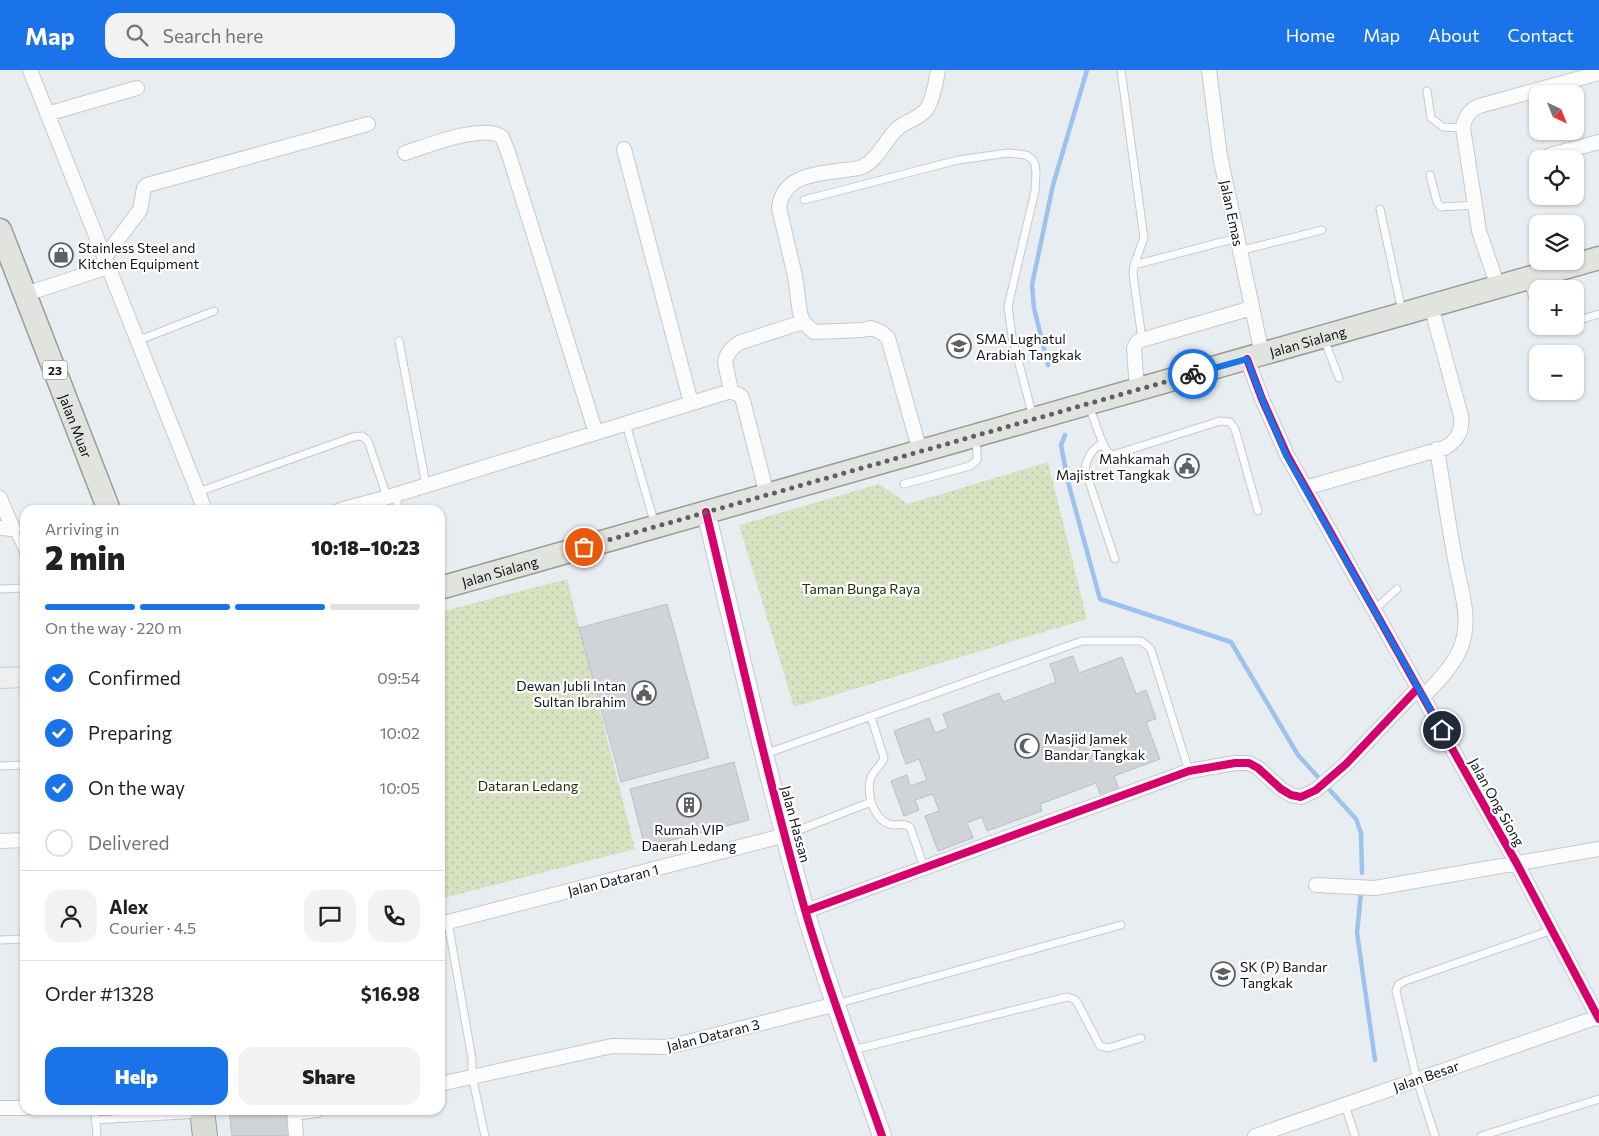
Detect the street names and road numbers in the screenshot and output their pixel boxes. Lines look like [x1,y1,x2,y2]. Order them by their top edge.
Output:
street label: Jalan Emas [1217,178,1247,248]
street label: Jalan Sialang [1267,322,1348,360]
road number: 23 [42,360,68,380]
street label: Jalan Muar [56,391,96,460]
street label: Jalan Sialang [459,552,540,590]
street label: Jalan Ong Siong [1466,755,1529,850]
street label: Jalan Hassan [778,784,814,864]
street label: Jalan Dataran 1 [566,860,660,900]
street label: Jalan Dataran 3 [665,1015,761,1055]
street label: Jalan Besar [1391,1057,1462,1095]

